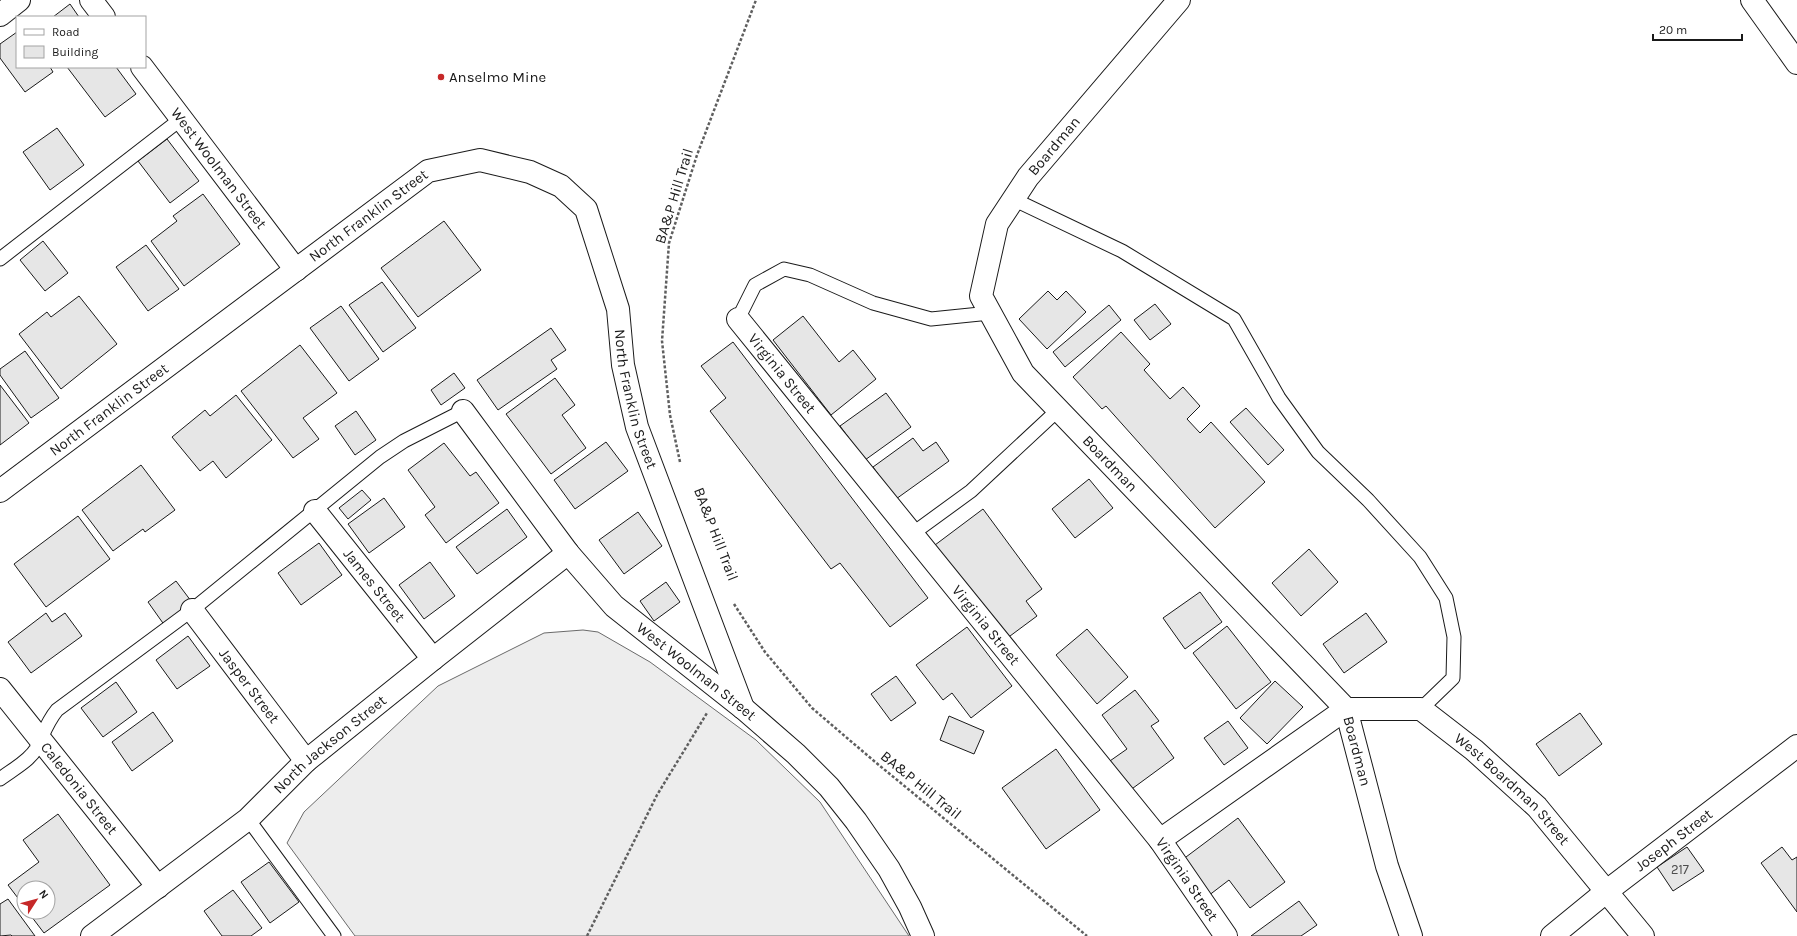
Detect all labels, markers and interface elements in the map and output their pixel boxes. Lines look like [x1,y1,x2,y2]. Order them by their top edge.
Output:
legend [16,16,146,68]
scale bar [1653,16,1742,42]
text: 20 m [1659,23,1687,37]
text: Road [52,25,80,39]
text: Building [52,45,99,59]
place label: Anselmo Mine [449,68,546,86]
marker: Anselmo Mine [436,72,446,82]
street label: West Woolman Street [167,104,271,233]
street label: Boardman [1024,113,1084,179]
street label: BA&P Hill Trail [651,146,697,246]
street label: North Franklin Street [305,165,432,266]
street label: North Franklin Street [611,328,661,472]
street label: Virginia Street [744,330,820,417]
street label: North Franklin Street [46,359,172,460]
street label: Boardman [1079,432,1141,496]
street label: BA&P Hill Trail [690,485,742,583]
street label: James Street [340,545,409,626]
street label: Virginia Street [948,582,1024,669]
street label: West Woolman Street [633,618,760,725]
street label: Jasper Street [215,645,283,727]
street label: North Jackson Street [270,691,390,797]
street label: Boardman [1339,714,1375,788]
street label: West Boardman Street [1451,729,1574,849]
street label: Caledonia Street [37,738,122,838]
street label: BA&P Hill Trail [877,747,965,823]
street label: Joseph Street [1632,805,1716,875]
street label: Virginia Street [1152,834,1222,925]
house number: 217 [1671,862,1689,877]
north arrow [16,880,56,920]
text: N [36,887,51,901]

